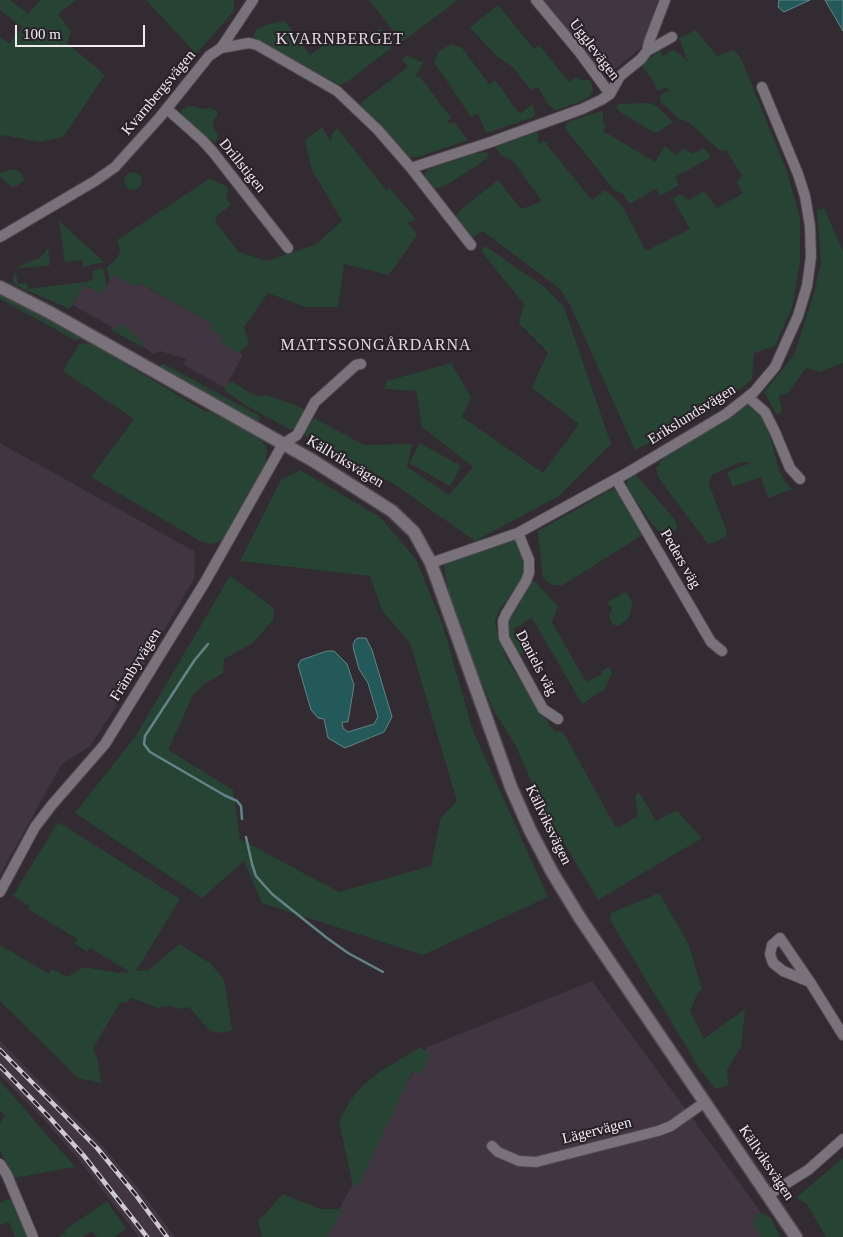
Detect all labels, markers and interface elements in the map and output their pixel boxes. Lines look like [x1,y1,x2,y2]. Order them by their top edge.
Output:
scale bar [18,15,148,47]
street label: Ugglevägen [565,16,623,84]
text: 100 m [23,26,61,42]
district label: KVARNBERGET [275,30,405,50]
street label: Kvarnbergsvägen [118,47,200,139]
street label: Drillstigen [215,135,269,197]
district label: MATTSSONGÅRDARNA [278,336,474,356]
street label: Erikslundsvägen [645,381,739,449]
street label: Källviksvägen [303,432,387,492]
street label: Peders väg [656,526,704,592]
street label: Främbyvägen [107,625,165,705]
street label: Daniels väg [511,627,561,699]
street label: Källviksvägen [521,782,575,868]
street label: Lägervägen [560,1114,634,1148]
street label: Källviksvägen [734,1122,798,1204]

